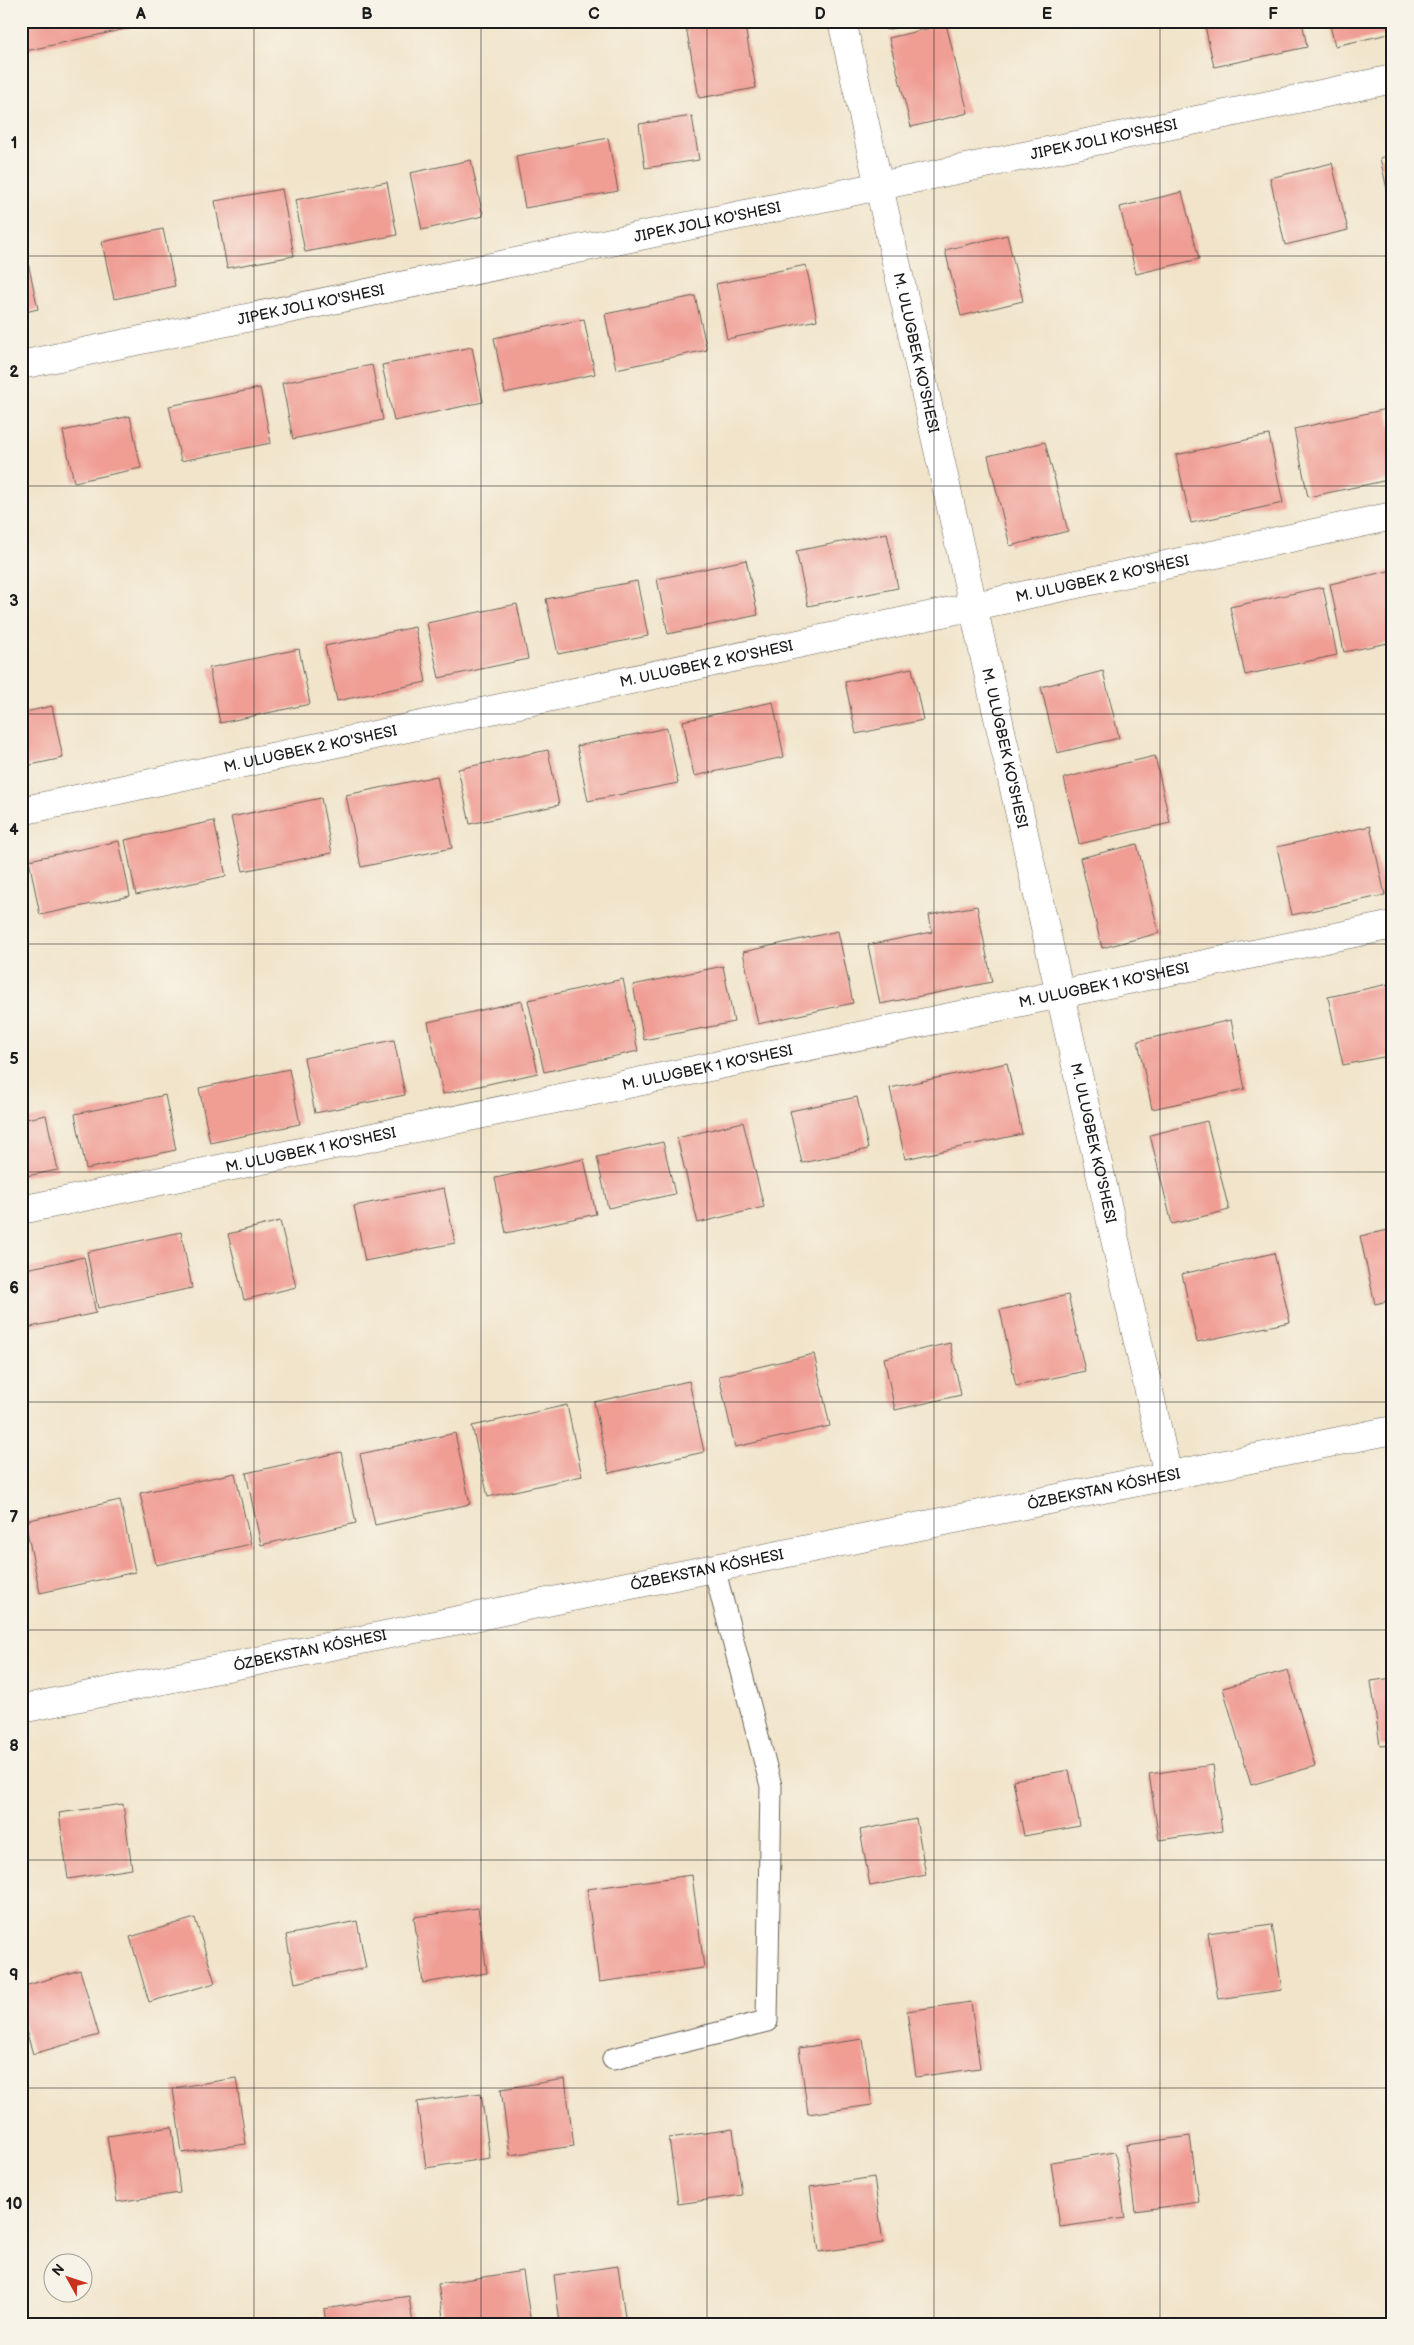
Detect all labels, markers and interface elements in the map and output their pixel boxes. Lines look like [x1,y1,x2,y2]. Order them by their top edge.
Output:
text: A [135,5,146,24]
text: B [361,5,373,24]
text: C [588,5,600,24]
text: D [814,5,826,24]
text: E [1042,5,1052,24]
text: F [1268,5,1278,24]
street label: JIPEK JOLI KO'SHESI [1028,115,1179,164]
text: 1 [11,134,17,153]
street label: JIPEK JOLI KO'SHESI [632,197,783,247]
street label: M. ULUGBEK KO'SHESI [889,271,944,435]
street label: JIPEK JOLI KO'SHESI [236,280,386,329]
text: 2 [9,363,19,382]
street label: M. ULUGBEK 2 KO'SHESI [1014,551,1191,606]
text: 3 [9,592,19,611]
street label: M. ULUGBEK 2 KO'SHESI [618,636,795,691]
street label: M. ULUGBEK KO'SHESI [978,666,1032,830]
street label: M. ULUGBEK 2 KO'SHESI [222,721,399,777]
text: 4 [9,821,19,840]
street label: M. ULUGBEK 1 KO'SHESI [1017,958,1191,1012]
street label: M. ULUGBEK 1 KO'SHESI [620,1040,795,1094]
text: 5 [9,1050,19,1069]
street label: M. ULUGBEK KO'SHESI [1066,1061,1121,1225]
street label: M. ULUGBEK 1 KO'SHESI [224,1123,398,1177]
text: 6 [9,1279,19,1298]
street label: ÓZBEKSTAN KÓSHESI [1026,1464,1182,1514]
text: 7 [10,1508,19,1527]
street label: ÓZBEKSTAN KÓSHESI [629,1545,786,1594]
street label: ÓZBEKSTAN KÓSHESI [232,1625,389,1675]
text: 8 [9,1737,19,1756]
text: 9 [9,1966,19,1985]
text: 10 [6,2195,22,2214]
north arrow [42,2252,92,2302]
text: N [49,2260,68,2279]

